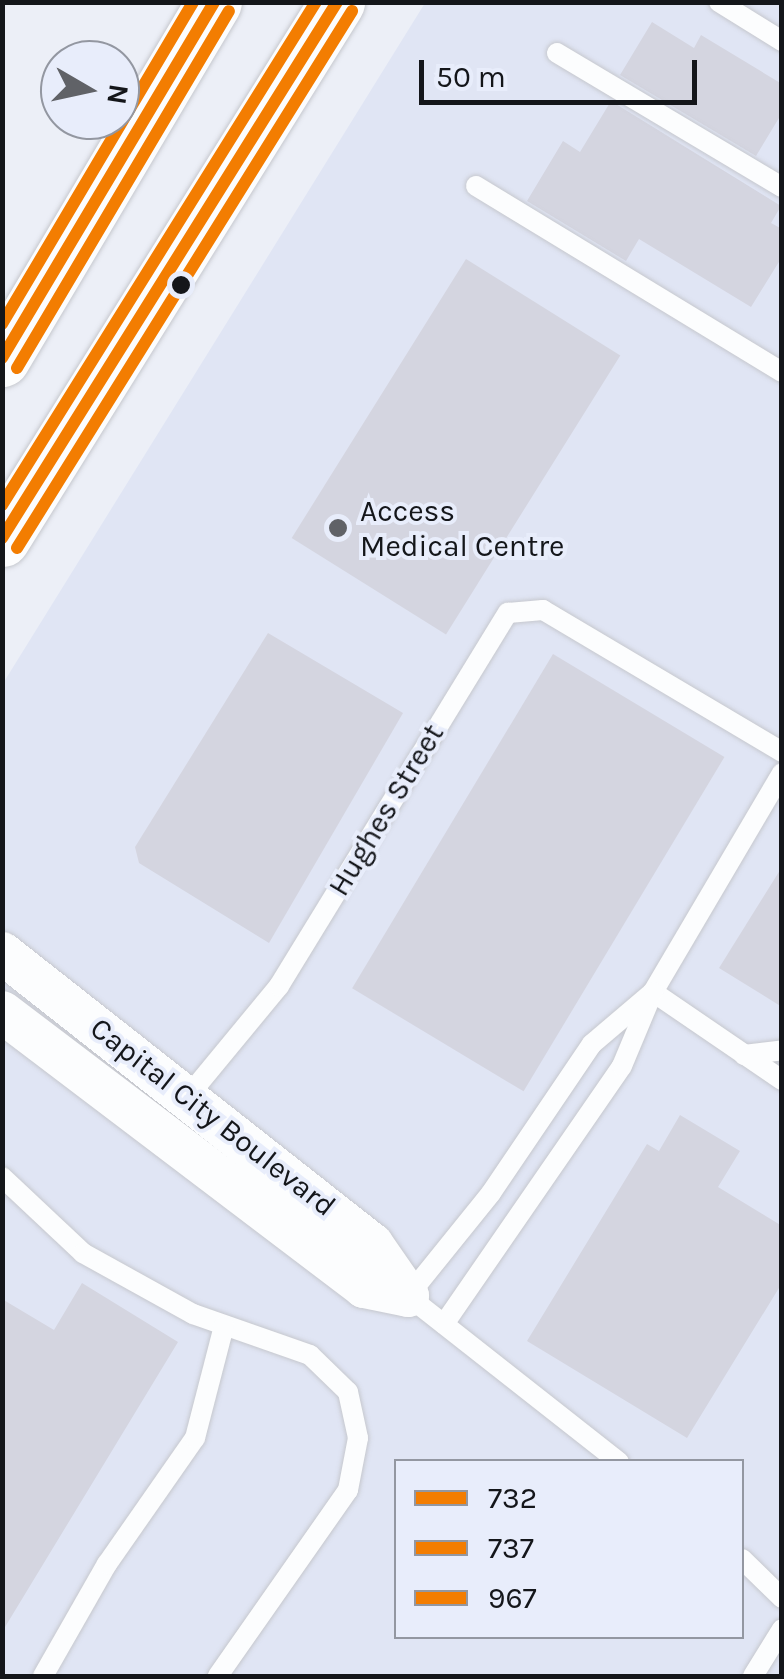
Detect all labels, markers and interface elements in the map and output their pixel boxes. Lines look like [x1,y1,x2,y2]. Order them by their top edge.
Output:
north arrow [40,40,140,140]
scale bar [424,40,702,102]
text: 50 m [436,59,506,95]
text: N [100,82,136,107]
unlabelled marker [171,275,191,295]
place label: Access Medical Centre [360,493,564,564]
marker: Access Medical Centre [325,515,351,541]
street label: Hughes Street [321,718,451,902]
street label: Capital City Boulevard [83,1010,343,1224]
legend [394,1459,744,1639]
text: 732 [488,1480,537,1516]
text: 737 [488,1530,534,1566]
text: 967 [488,1580,537,1616]

